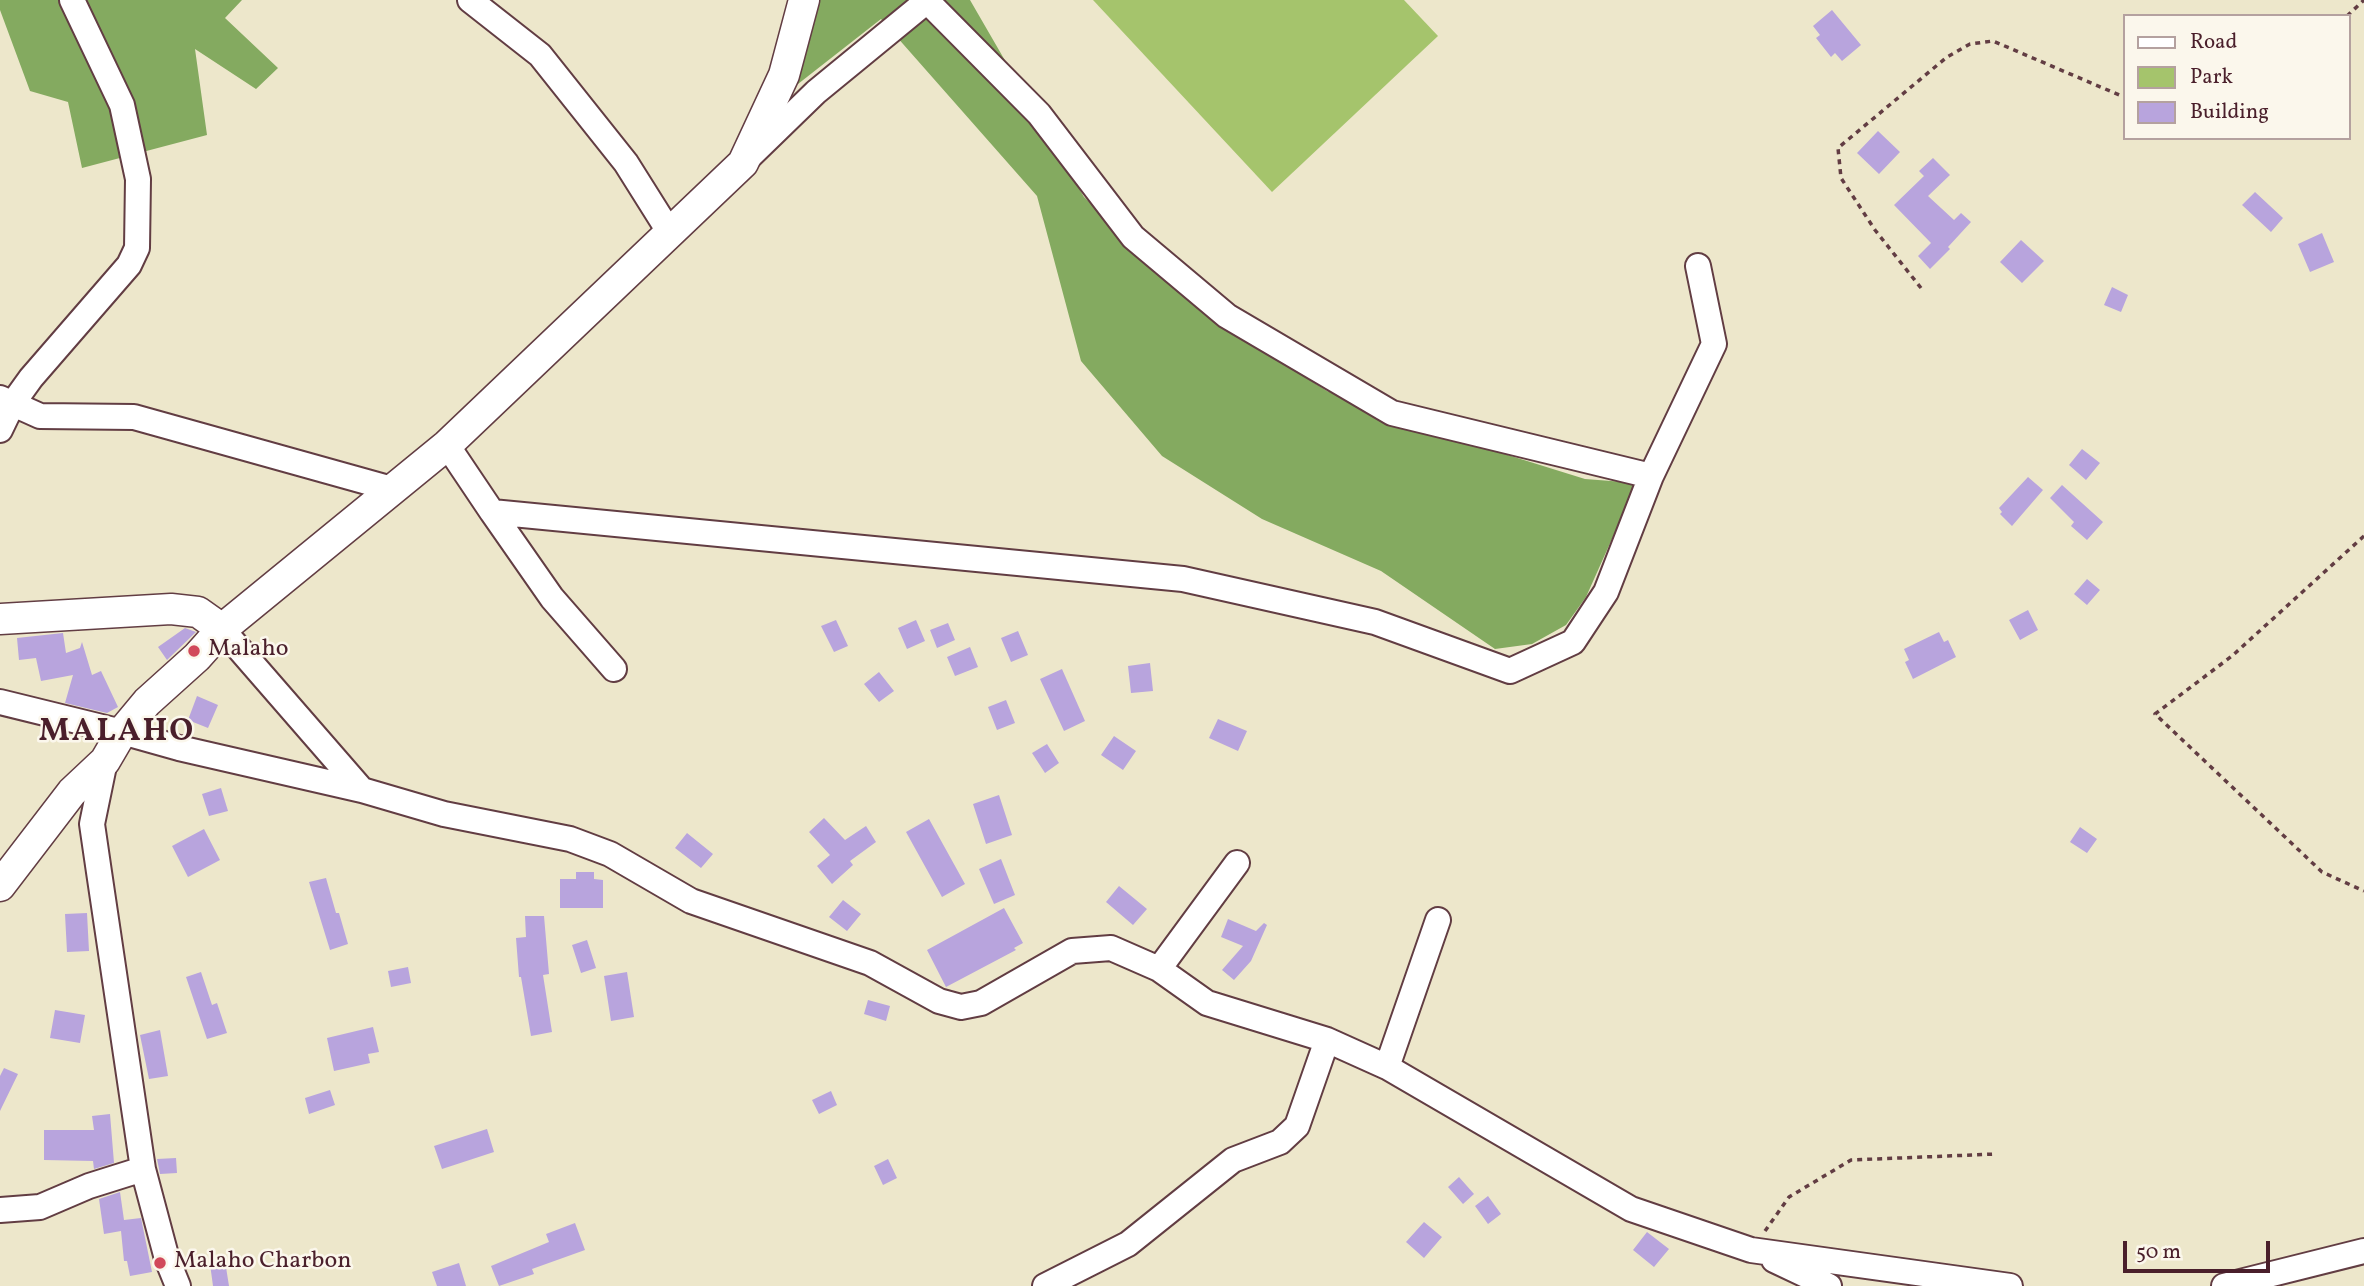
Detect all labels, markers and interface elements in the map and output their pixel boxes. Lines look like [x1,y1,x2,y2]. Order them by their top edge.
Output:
legend [2122,14,2350,140]
text: Road [2190,28,2237,57]
text: Park [2190,63,2233,92]
text: Building [2190,98,2269,127]
place label: Malaho [208,637,288,665]
marker: Malaho [186,643,202,659]
district label: MALAHO [39,715,195,753]
scale bar [2126,1226,2273,1270]
text: 50 m [2136,1238,2181,1267]
place label: Malaho Charbon [174,1249,352,1277]
marker: Malaho Charbon [152,1255,168,1271]

